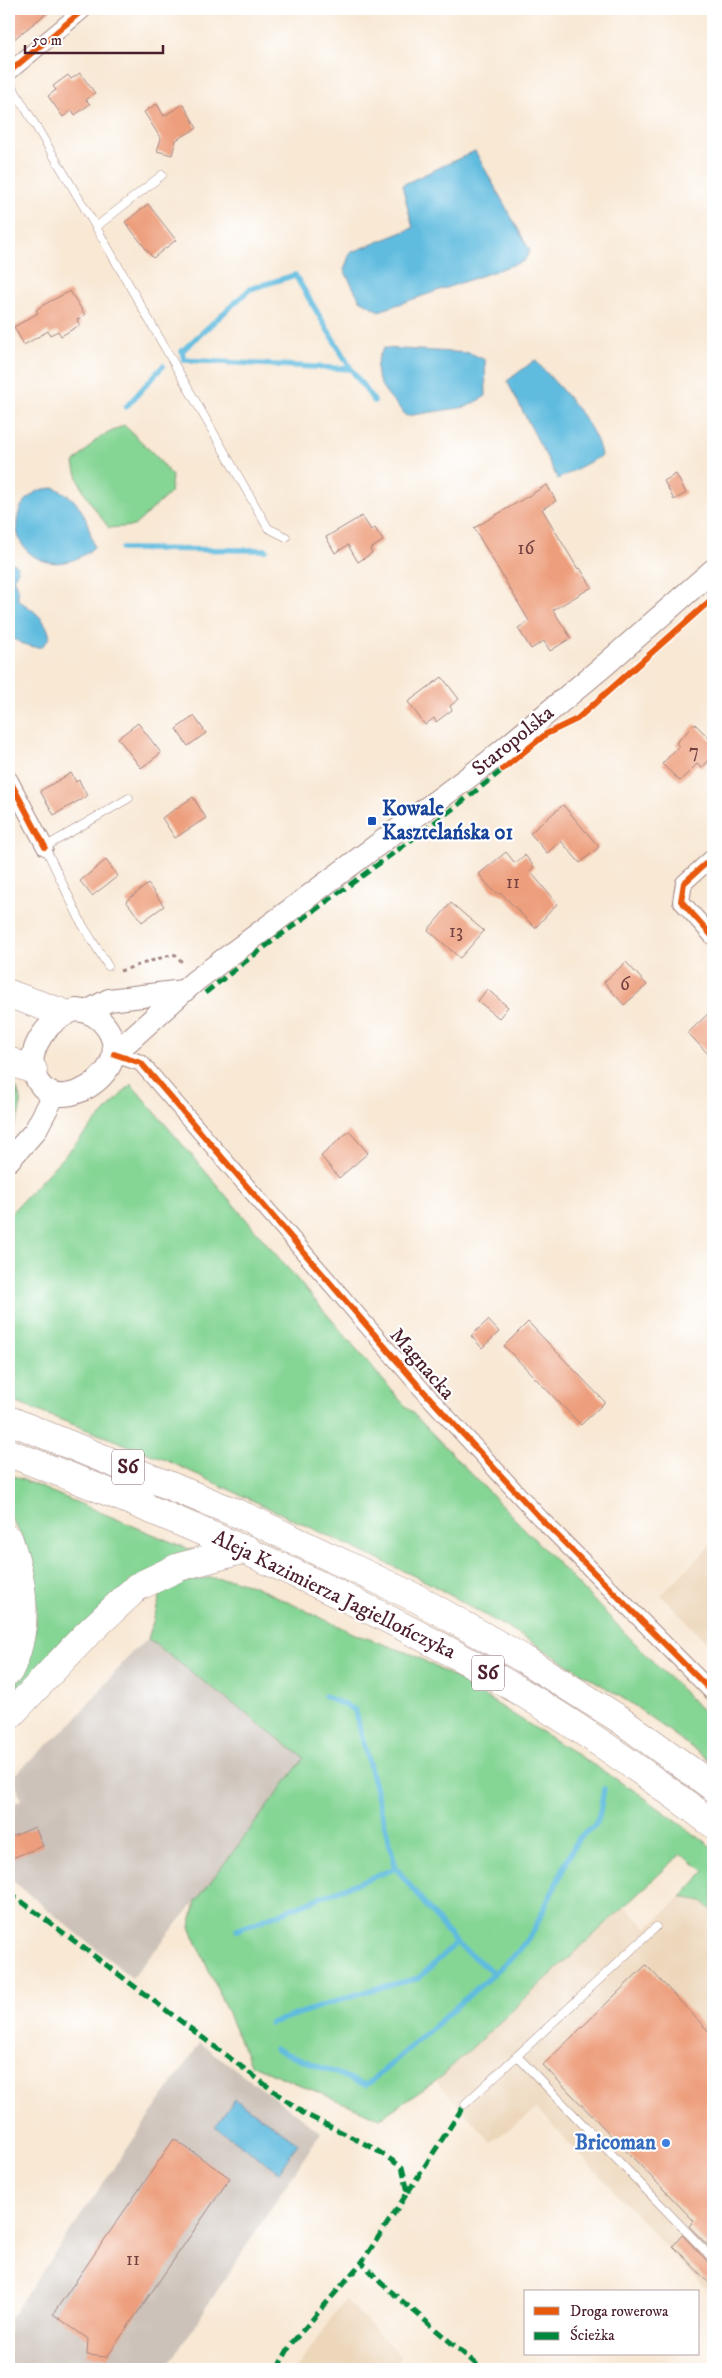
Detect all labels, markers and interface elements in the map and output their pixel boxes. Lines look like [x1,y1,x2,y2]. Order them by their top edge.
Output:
scale bar [25,22,162,54]
text: 50 m [32,31,62,50]
house number: 16 [518,537,536,560]
street label: Staropolska [467,700,559,782]
house number: 7 [689,740,699,763]
place label: Kowale Kasztelańska 01 [382,796,513,846]
marker: Kowale Kasztelańska 01 [366,815,378,827]
house number: 11 [506,871,520,894]
house number: 13 [449,920,463,943]
house number: 6 [620,973,631,996]
street label: Magnacka [384,1323,460,1405]
road number: S6 [112,1450,144,1484]
street label: Aleja Kazimierza Jagiellończyka [208,1525,460,1665]
road number: S6 [472,1656,504,1690]
place label: Bricoman [575,2130,657,2156]
marker: Bricoman [660,2137,672,2149]
house number: 11 [126,2248,140,2271]
legend [524,2290,700,2356]
text: Droga rowerowa [570,2302,669,2321]
text: Ścieżka [570,2325,615,2345]

